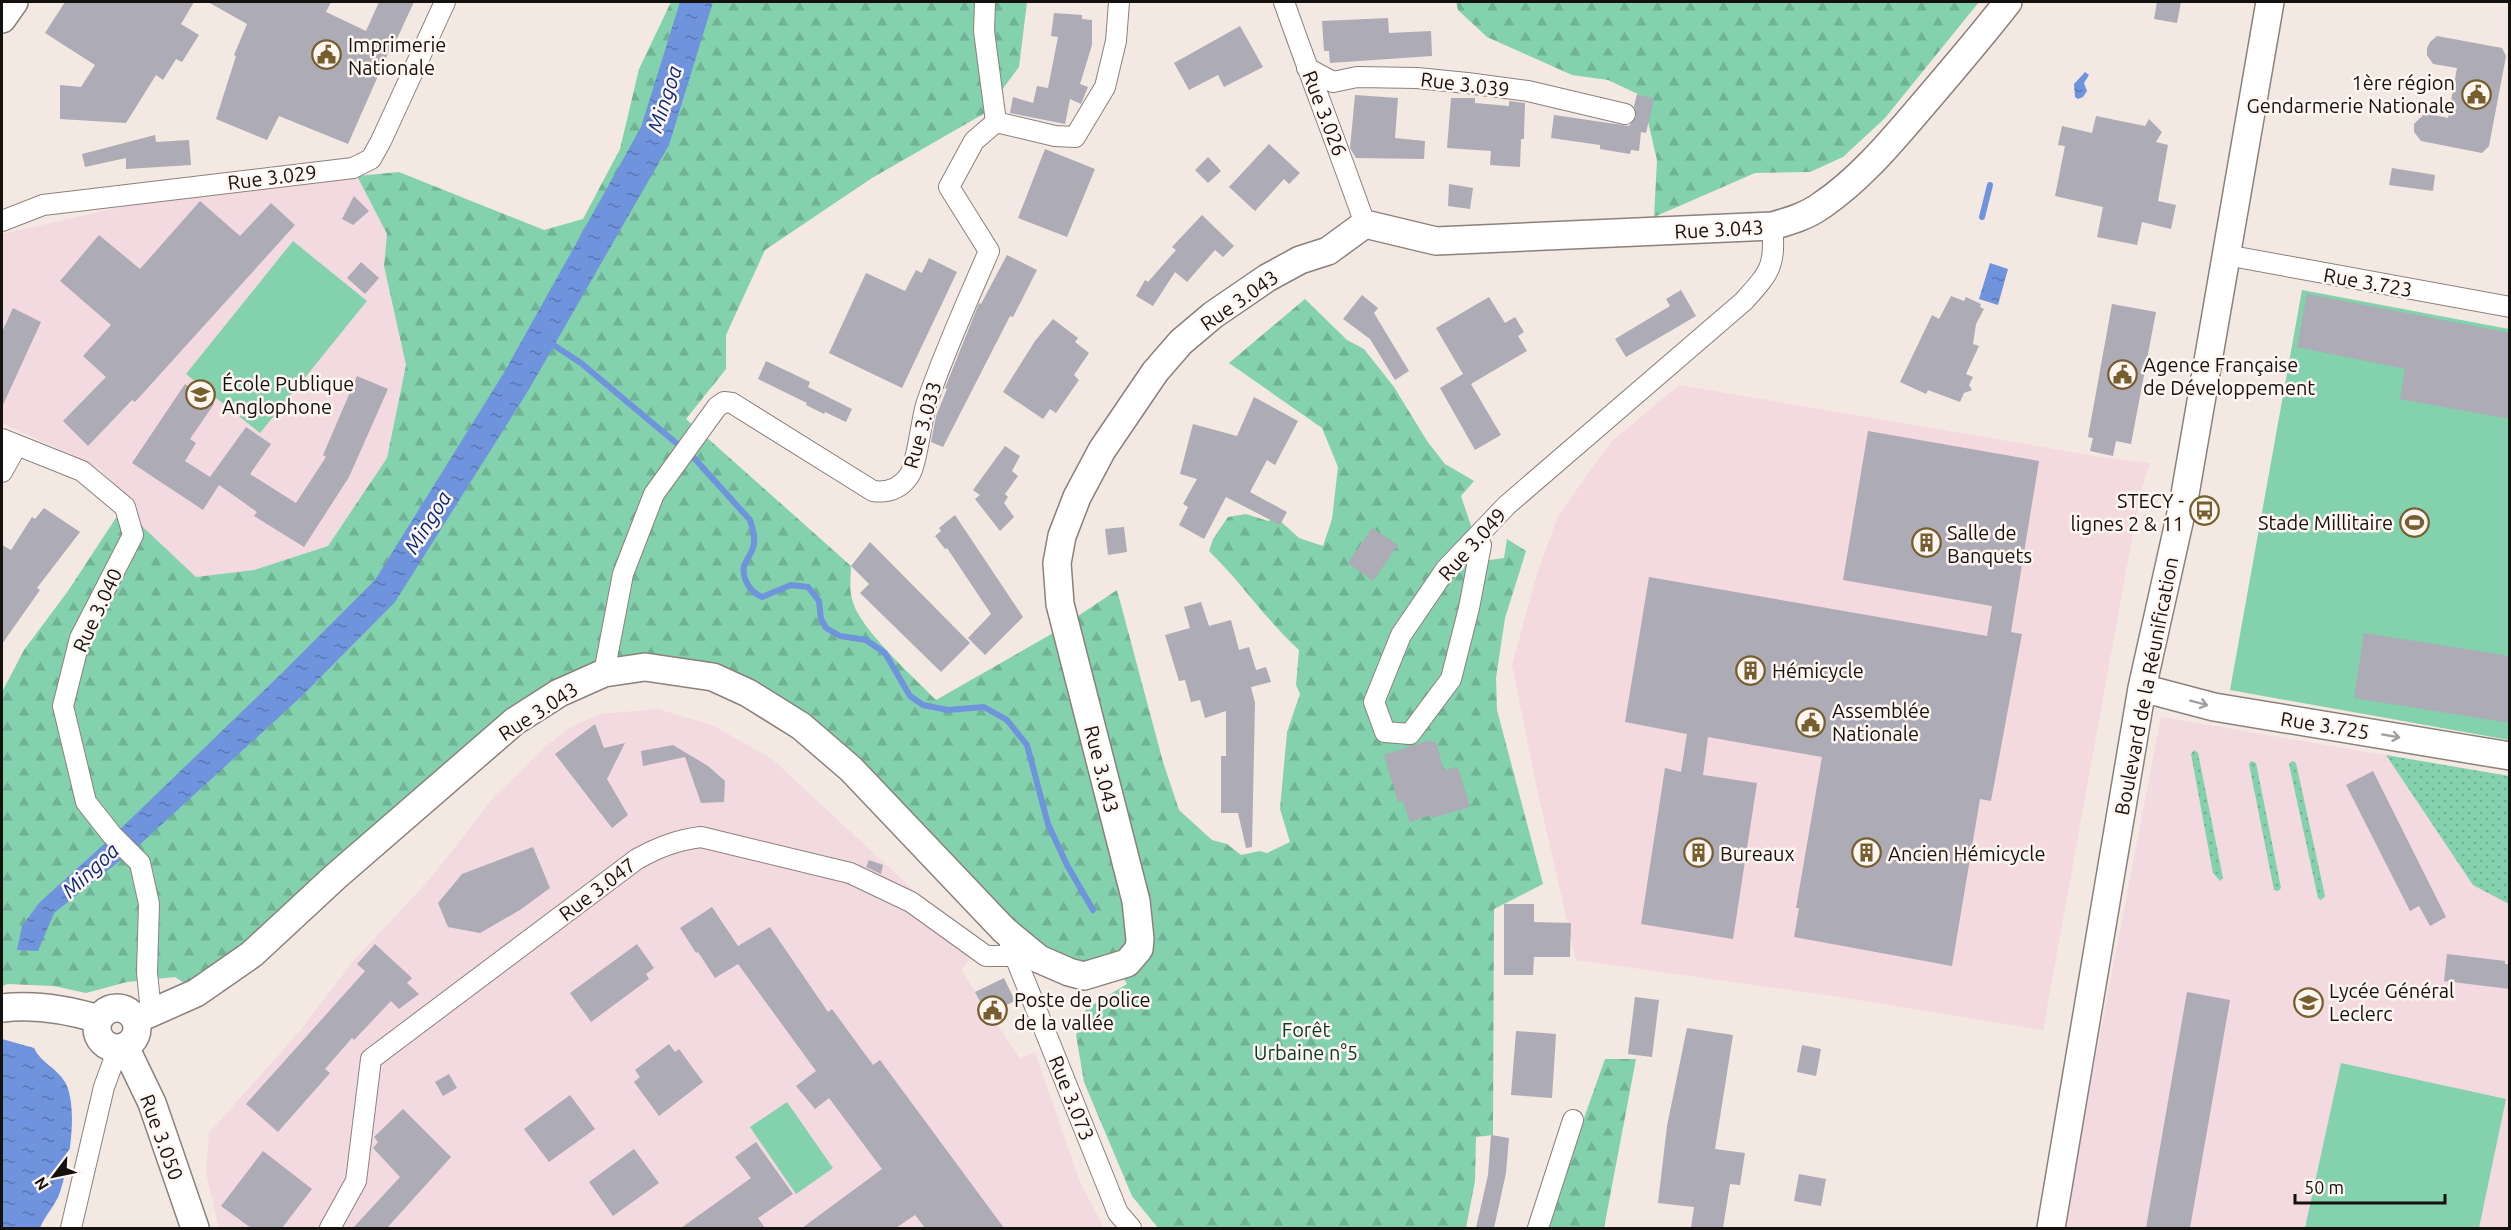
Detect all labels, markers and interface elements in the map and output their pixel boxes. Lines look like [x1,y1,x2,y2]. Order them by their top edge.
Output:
place label: Imprimerie Nationale [348,33,446,79]
public building icon: Imprimerie Nationale [311,39,343,71]
water label: Mingoa [642,63,686,135]
street label: Rue 3.026 [1298,67,1352,159]
street label: Rue 3.039 [1419,67,1511,101]
place label: 1ère région Gendarmerie Nationale [2246,71,2455,117]
public building icon: 1ère région Gendarmerie Nationale [2460,78,2492,110]
street label: Rue 3.029 [226,160,318,194]
street label: Rue 3.043 [1674,215,1764,243]
street label: Rue 3.723 [2322,263,2414,301]
street label: Rue 3.043 [1196,265,1282,335]
place label: Agence Française de Développement [2143,353,2315,399]
public building icon: Agence Française de Développement [2106,359,2138,391]
place label: École Publique Anglophone [222,372,354,418]
school or university icon: École Publique Anglophone [185,378,217,410]
street label: Rue 3.033 [899,379,945,471]
water label: Mingoa [399,486,455,558]
place label: STECY - lignes 2 & 11 [2071,489,2184,535]
bus stop icon: STECY - lignes 2 & 11 [2189,495,2221,527]
street label: Rue 3.049 [1433,503,1511,585]
sports icon: Stade Millitaire [2398,506,2430,538]
place label: Stade Millitaire [2258,511,2393,534]
place label: Salle de Banquets [1947,521,2032,567]
building icon: Salle de Banquets [1910,527,1942,559]
street label: Boulevard de la Réunification [2110,555,2182,817]
street label: Rue 3.040 [68,565,126,655]
building icon: Hémicycle [1735,654,1767,686]
place label: Hémicycle [1772,659,1864,682]
street label: Rue 3.043 [494,677,582,745]
one-way arrow [2189,698,2208,710]
place label: Assemblée Nationale [1832,699,1930,745]
public building icon: Assemblée Nationale [1795,706,1827,738]
street label: Rue 3.725 [2279,707,2371,743]
street label: Rue 3.043 [1080,723,1124,815]
one-way arrow [2381,731,2400,742]
building icon: Bureaux [1683,837,1715,869]
building icon: Ancien Hémicycle [1851,837,1883,869]
water label: Mingoa [57,838,123,902]
place label: Bureaux [1720,842,1795,865]
place label: Ancien Hémicycle [1888,842,2045,865]
street label: Rue 3.047 [554,853,640,925]
place label: Lycée Général Leclerc [2329,979,2454,1025]
school or university icon: Lycée Général Leclerc [2292,986,2324,1018]
place label: Poste de police de la vallée [1014,988,1151,1034]
public building icon: Poste de police de la vallée [977,994,1009,1026]
park label: Forêt Urbaine n°5 [1254,1018,1358,1064]
street label: Rue 3.073 [1045,1052,1099,1144]
street label: Rue 3.050 [136,1091,188,1183]
north arrow [24,1146,84,1206]
scale bar [2295,1167,2445,1205]
text: N [30,1174,52,1194]
text: 50 m [2304,1177,2344,1197]

